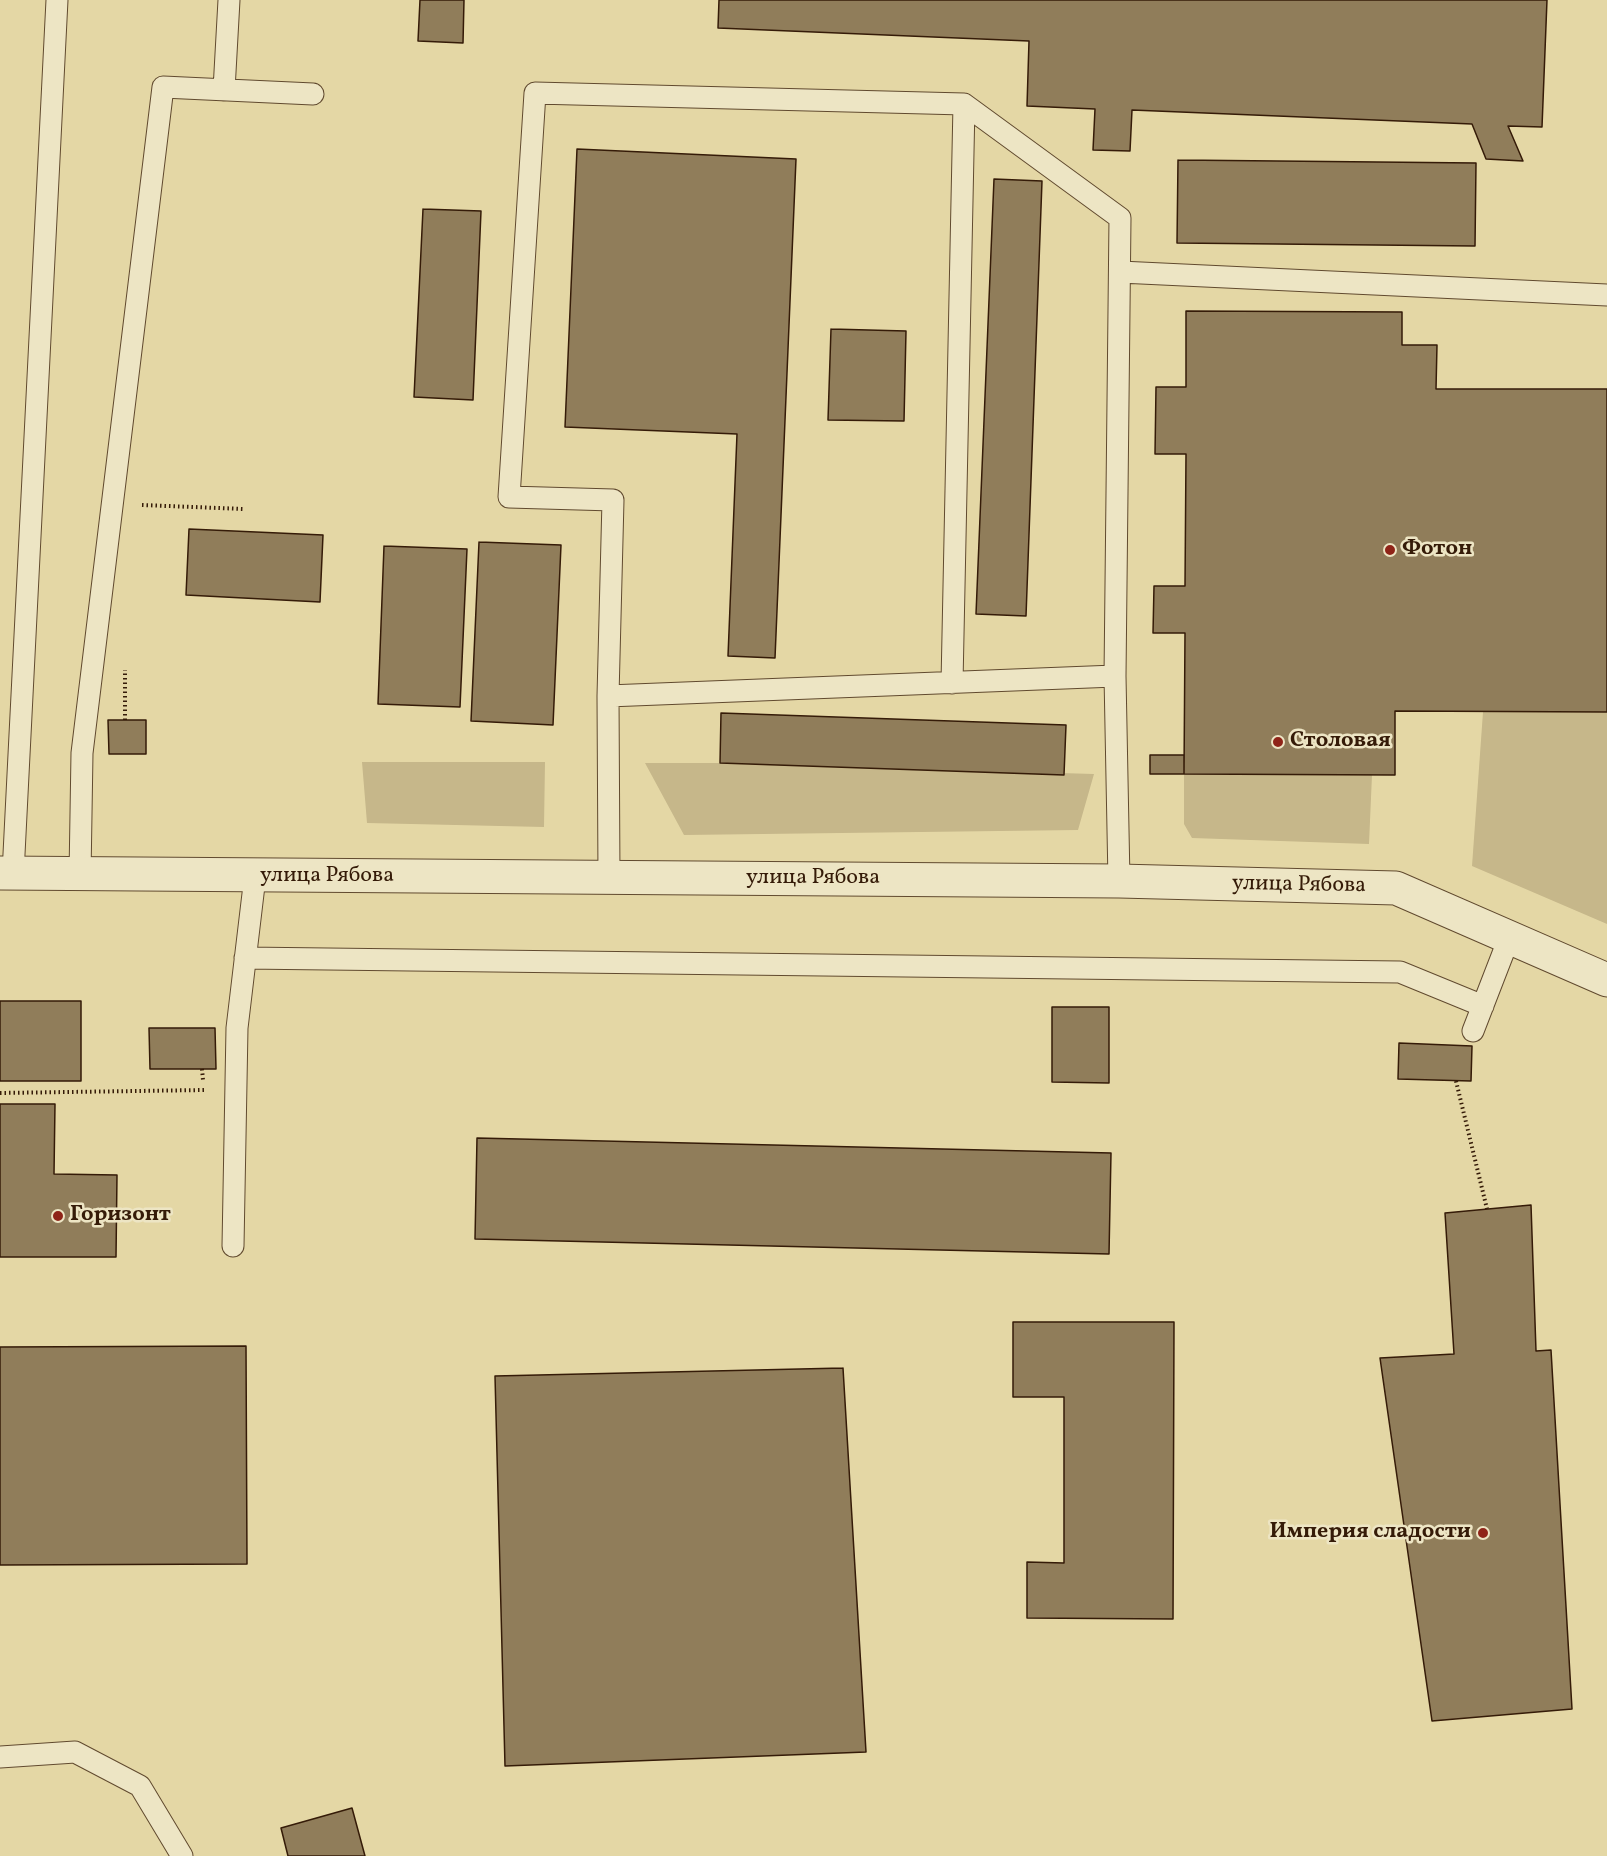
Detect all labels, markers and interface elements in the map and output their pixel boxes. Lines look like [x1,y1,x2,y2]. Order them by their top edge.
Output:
place label: Фотон [1402,537,1472,563]
marker: Фотон [1383,543,1397,557]
place label: Столовая [1290,729,1391,755]
marker: Столовая [1271,735,1285,749]
street label: улица Рябова [260,864,394,890]
street label: улица Рябова [746,866,880,892]
street label: улица Рябова [1232,872,1366,900]
place label: Горизонт [70,1203,171,1229]
marker: Горизонт [51,1209,65,1223]
place label: Империя сладости [1269,1520,1471,1546]
marker: Империя сладости [1476,1526,1490,1540]

